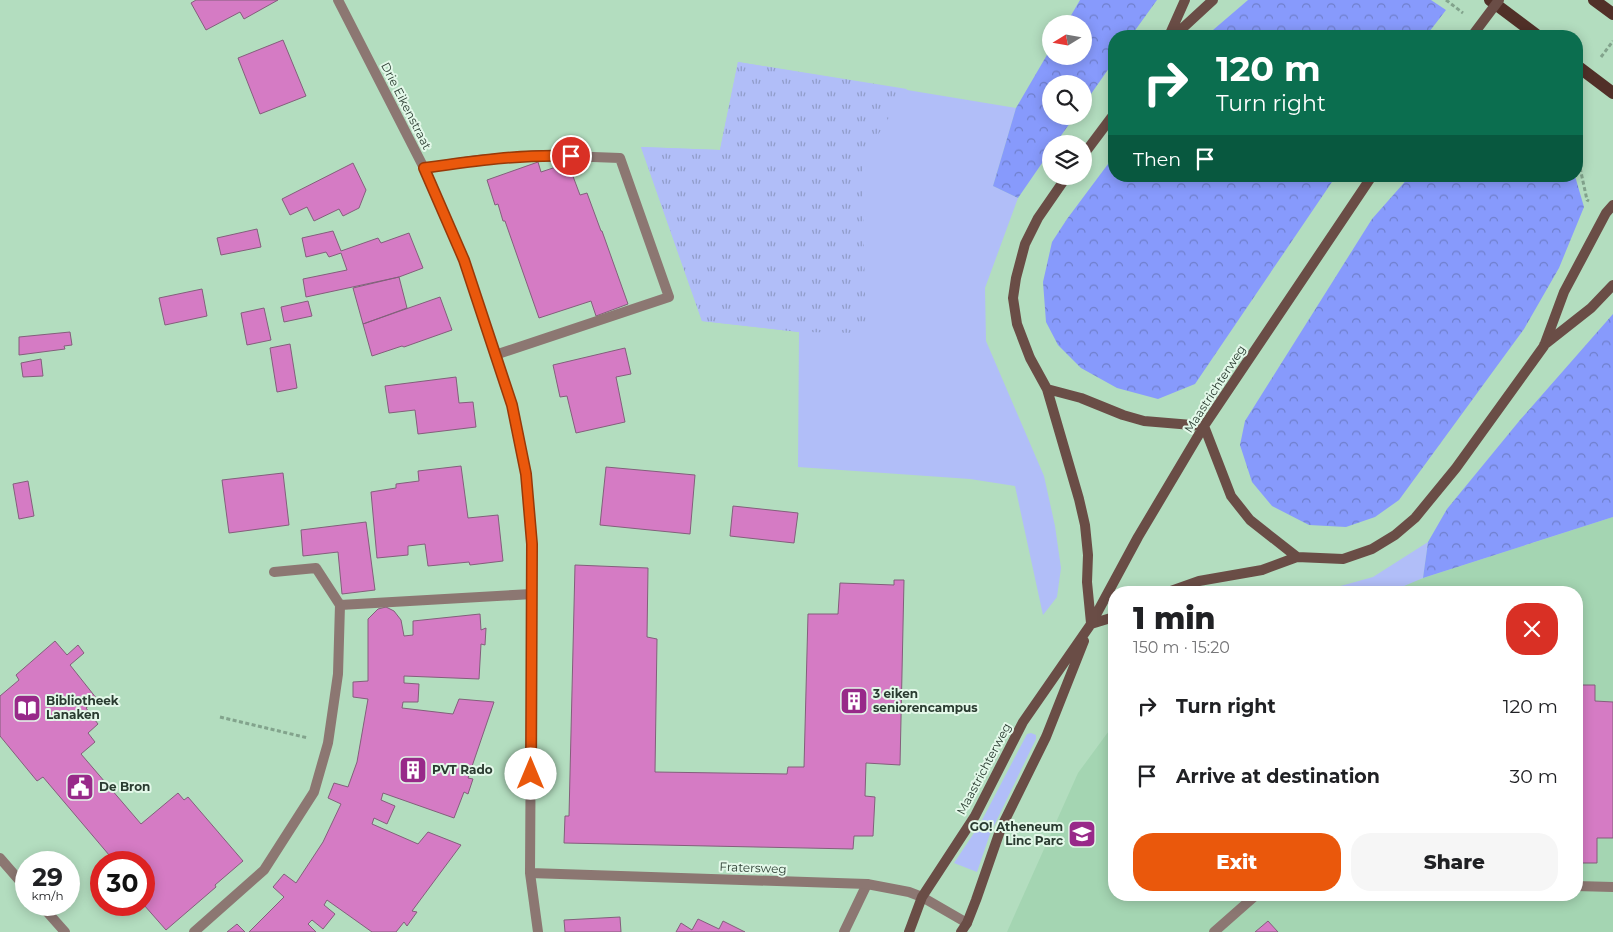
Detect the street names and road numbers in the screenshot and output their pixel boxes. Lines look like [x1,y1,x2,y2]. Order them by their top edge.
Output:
street label: Drie Eikenstraat [378,60,435,152]
street label: Maastrichterweg [1181,342,1249,435]
street label: Maastrichterweg [953,720,1014,817]
street label: Fratersweg [719,859,787,876]

